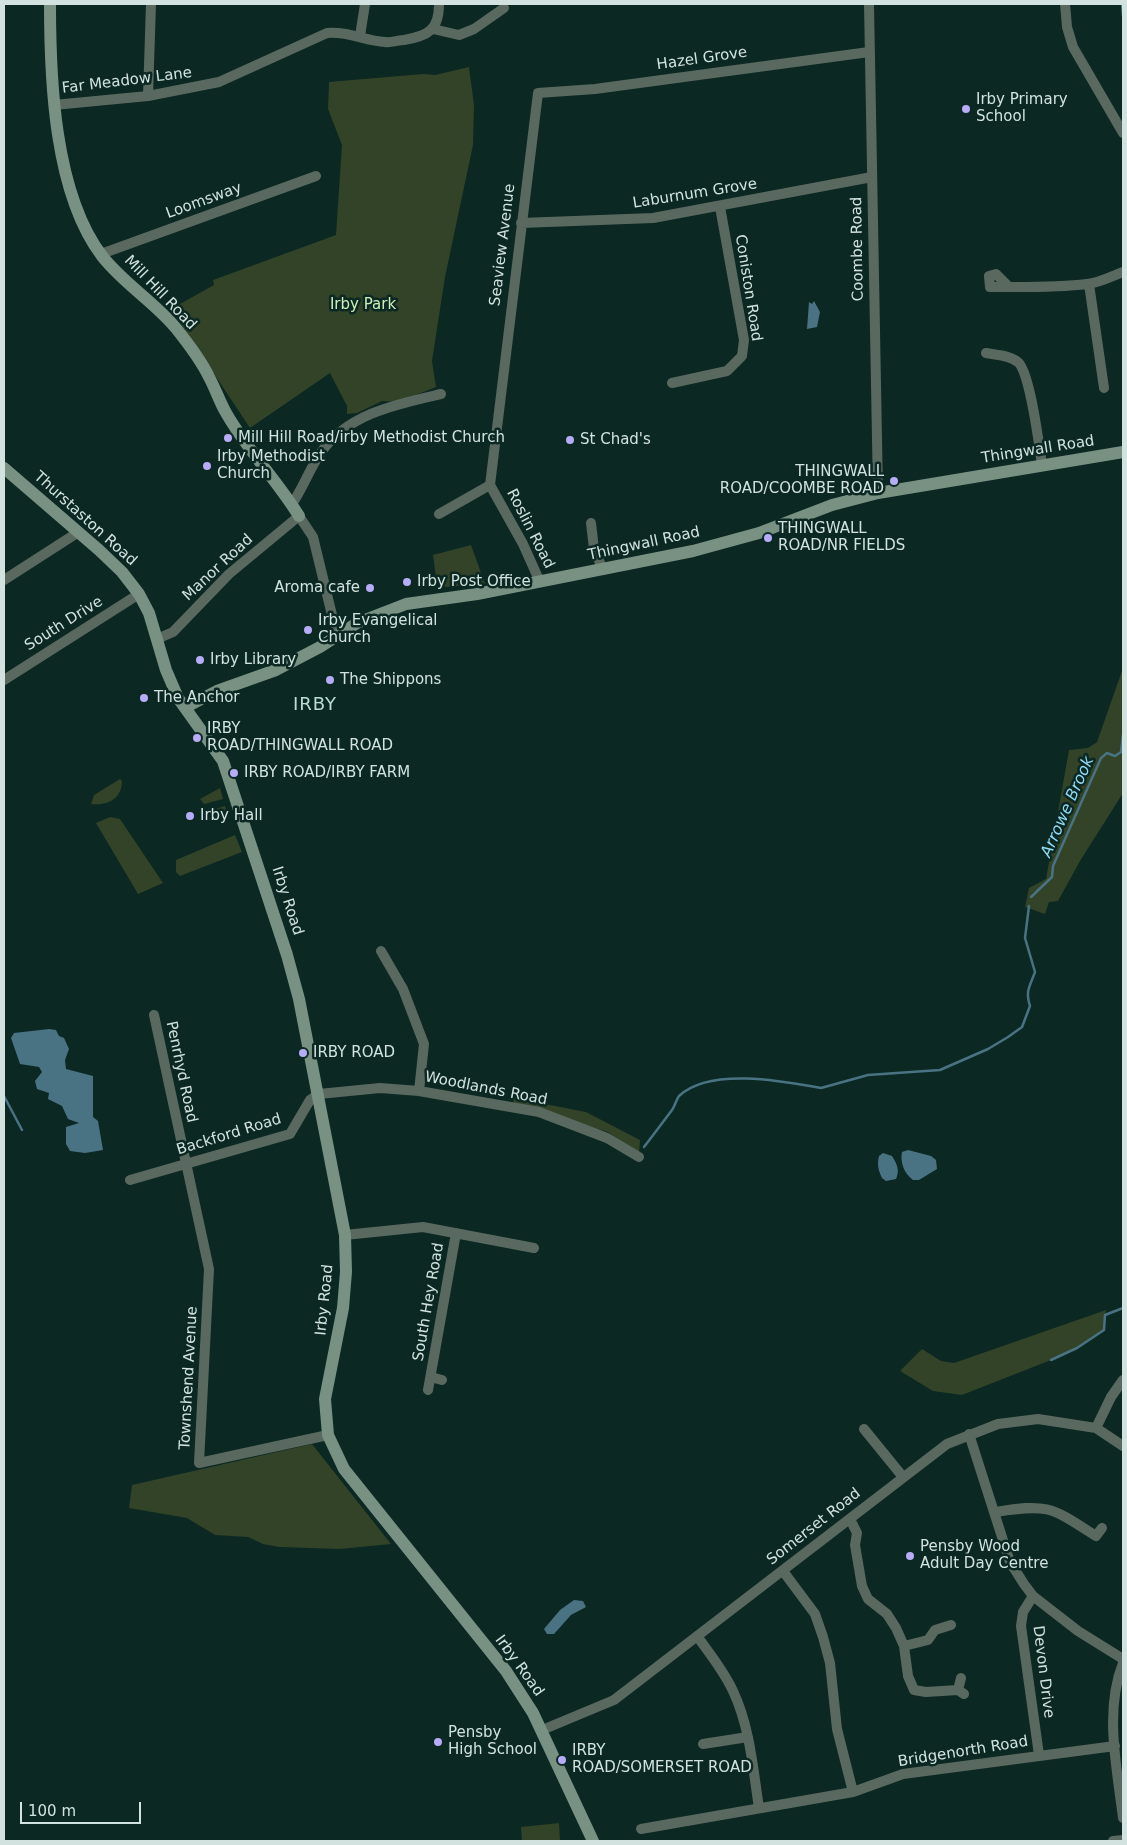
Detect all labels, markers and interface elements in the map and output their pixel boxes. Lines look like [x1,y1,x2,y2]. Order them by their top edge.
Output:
street label: Hazel Grove [656,44,748,74]
street label: Far Meadow Lane [61,64,193,98]
place label: Irby Primary School [976,91,1068,126]
marker: Irby Primary School [960,103,972,115]
street label: Laburnum Grove [632,175,758,213]
street label: Loomsway [164,179,244,223]
street label: Seaview Avenue [487,183,519,307]
street label: Coombe Road [848,197,868,301]
street label: Coniston Road [731,233,765,343]
street label: Mill Hill Road [120,252,200,334]
park label: Irby Park [330,296,396,314]
place label: Mill Hill Road/irby Methodist Church [238,429,505,447]
place label: St Chad's [580,431,651,449]
marker: Mill Hill Road/irby Methodist Church [222,432,234,444]
street label: Thingwall Road [980,432,1096,468]
marker: St Chad's [564,434,576,446]
place label: Irby Methodist Church [217,448,325,483]
marker: Irby Methodist Church [201,460,213,472]
place label: THINGWALL ROAD/COOMBE ROAD [720,463,884,498]
street label: Thurstaston Road [30,468,140,570]
marker: THINGWALL ROAD/COOMBE ROAD [888,475,900,487]
street label: Roslin Road [502,486,558,572]
place label: THINGWALL ROAD/NR FIELDS [778,520,905,555]
street label: Thingwall Road [586,523,702,565]
street label: Manor Road [179,531,257,605]
marker: THINGWALL ROAD/NR FIELDS [762,532,774,544]
place label: Irby Post Office [417,573,531,591]
marker: Irby Post Office [401,576,413,588]
place label: Aroma cafe [274,579,360,597]
marker: Aroma cafe [364,582,376,594]
street label: South Drive [22,593,106,655]
place label: Irby Evangelical Church [318,612,438,647]
marker: Irby Evangelical Church [302,624,314,636]
place label: Irby Library [210,651,296,669]
marker: Irby Library [194,654,206,666]
place label: The Shippons [340,671,441,689]
marker: The Shippons [324,674,336,686]
place label: The Anchor [154,689,240,707]
marker: The Anchor [138,692,150,704]
district label: IRBY [292,694,338,716]
place label: IRBY ROAD/THINGWALL ROAD [207,720,393,755]
marker: IRBY ROAD/THINGWALL ROAD [191,732,203,744]
water label: Arrowe Brook [1037,754,1099,860]
place label: IRBY ROAD/IRBY FARM [244,764,410,782]
marker: IRBY ROAD/IRBY FARM [228,767,240,779]
place label: Irby Hall [200,807,263,825]
marker: Irby Hall [184,810,196,822]
street label: Irby Road [267,864,307,938]
street label: Penrhyd Road [161,1020,201,1124]
place label: IRBY ROAD [313,1044,395,1062]
marker: IRBY ROAD [297,1047,309,1059]
street label: Woodlands Road [423,1068,549,1110]
street label: Backford Road [174,1111,284,1159]
street label: South Hey Road [410,1241,448,1363]
street label: Irby Road [312,1264,338,1336]
street label: Townshend Avenue [176,1306,202,1450]
street label: Somerset Road [764,1485,864,1569]
place label: Pensby Wood Adult Day Centre [920,1538,1048,1573]
marker: Pensby Wood Adult Day Centre [904,1550,916,1562]
street label: Devon Drive [1028,1625,1058,1719]
street label: Irby Road [491,1632,547,1700]
place label: Pensby High School [448,1724,537,1759]
street label: Bridgenorth Road [897,1733,1029,1771]
marker: Pensby High School [432,1736,444,1748]
place label: IRBY ROAD/SOMERSET ROAD [572,1742,752,1777]
marker: IRBY ROAD/SOMERSET ROAD [556,1754,568,1766]
scale bar [22,1792,144,1824]
text: 100 m [28,1802,76,1820]

